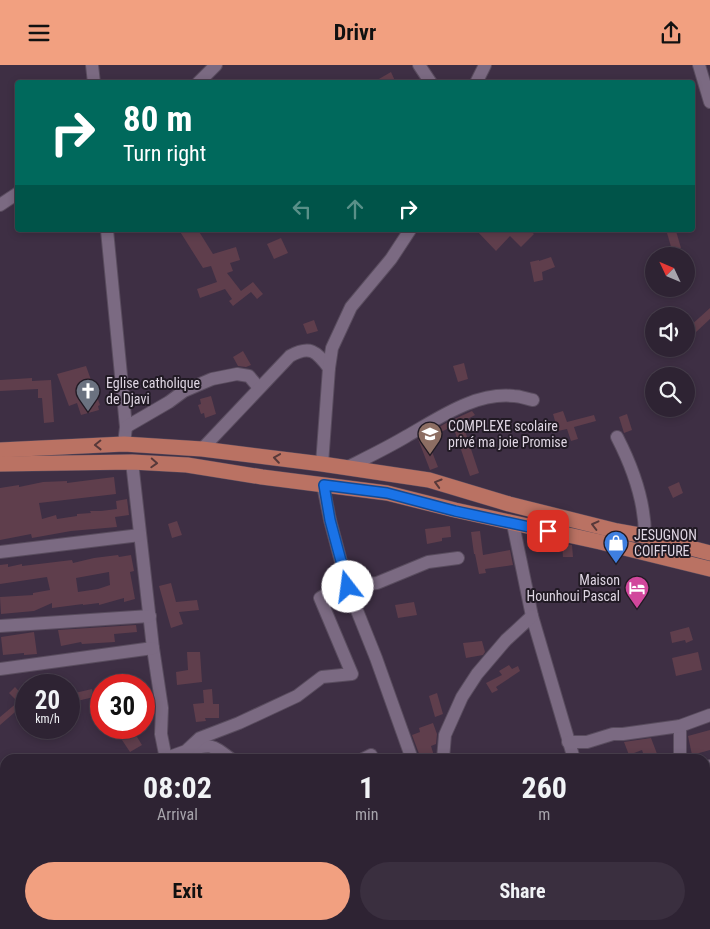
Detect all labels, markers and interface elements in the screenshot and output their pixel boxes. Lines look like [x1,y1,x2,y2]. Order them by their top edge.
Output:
icon: menu [25,19,53,47]
icon: share [657,19,685,47]
text: Drivr [334,20,376,45]
text: 80 m [123,99,192,140]
icon: right [40,100,105,165]
text: Turn right [123,141,206,166]
icon: left [288,195,316,223]
icon: ahead [341,195,369,223]
icon: right [394,195,422,223]
north arrow [645,247,695,297]
map controls [645,247,695,417]
button: sound [645,307,695,357]
button: search [645,367,695,417]
place label: Eglise catholique de Djavi [106,375,201,407]
church icon: Eglise catholique de Djavi [75,378,101,412]
place label: COMPLEXE scolaire privé ma joie Promise [448,418,568,450]
school or university icon: COMPLEXE scolaire privé ma joie Promise [417,421,443,455]
one-way arrow [94,439,102,450]
one-way arrow [273,453,281,464]
one-way arrow [150,458,158,469]
one-way arrow [434,479,442,489]
pin [527,510,569,552]
icon: arrive [534,517,562,545]
one-way arrow [590,520,599,531]
place label: JESUGNON COIFFURE [634,527,697,559]
shop icon: JESUGNON COIFFURE [603,530,629,564]
position arrow [321,560,373,612]
place label: Maison Hounhoui Pascal [527,572,620,604]
hotel icon: Maison Hounhoui Pascal [624,575,650,609]
speed limit sign: 30 [90,674,155,739]
text: 20 [35,686,60,715]
text: km/h [35,712,60,726]
text: 08:02 [143,770,212,805]
text: 1 [359,770,374,805]
text: 260 [521,770,567,805]
text: Arrival [157,805,198,824]
text: min [355,805,378,824]
text: m [538,805,550,824]
button: Exit [25,862,350,920]
button: Share [360,862,685,920]

